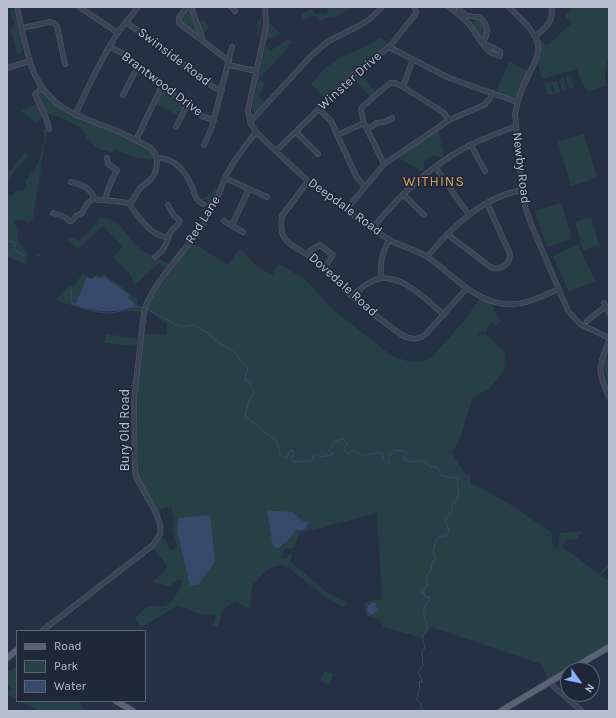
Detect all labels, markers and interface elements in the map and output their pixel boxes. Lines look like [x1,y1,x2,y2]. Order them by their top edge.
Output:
street label: Swinside Road [135,25,213,89]
street label: Brantwood Drive [118,48,206,120]
street label: Winster Drive [315,48,385,114]
street label: Newby Road [509,131,533,205]
district label: WITHINS [403,174,465,190]
street label: Deepdale Road [305,175,385,239]
street label: Red Lane [182,193,224,247]
street label: Dovedale Road [305,250,381,320]
street label: Bury Old Road [117,389,133,471]
legend [16,630,146,702]
text: Road [54,639,82,653]
text: Park [54,659,78,673]
north arrow [560,662,600,702]
text: Water [54,679,86,693]
text: N [582,681,597,695]

